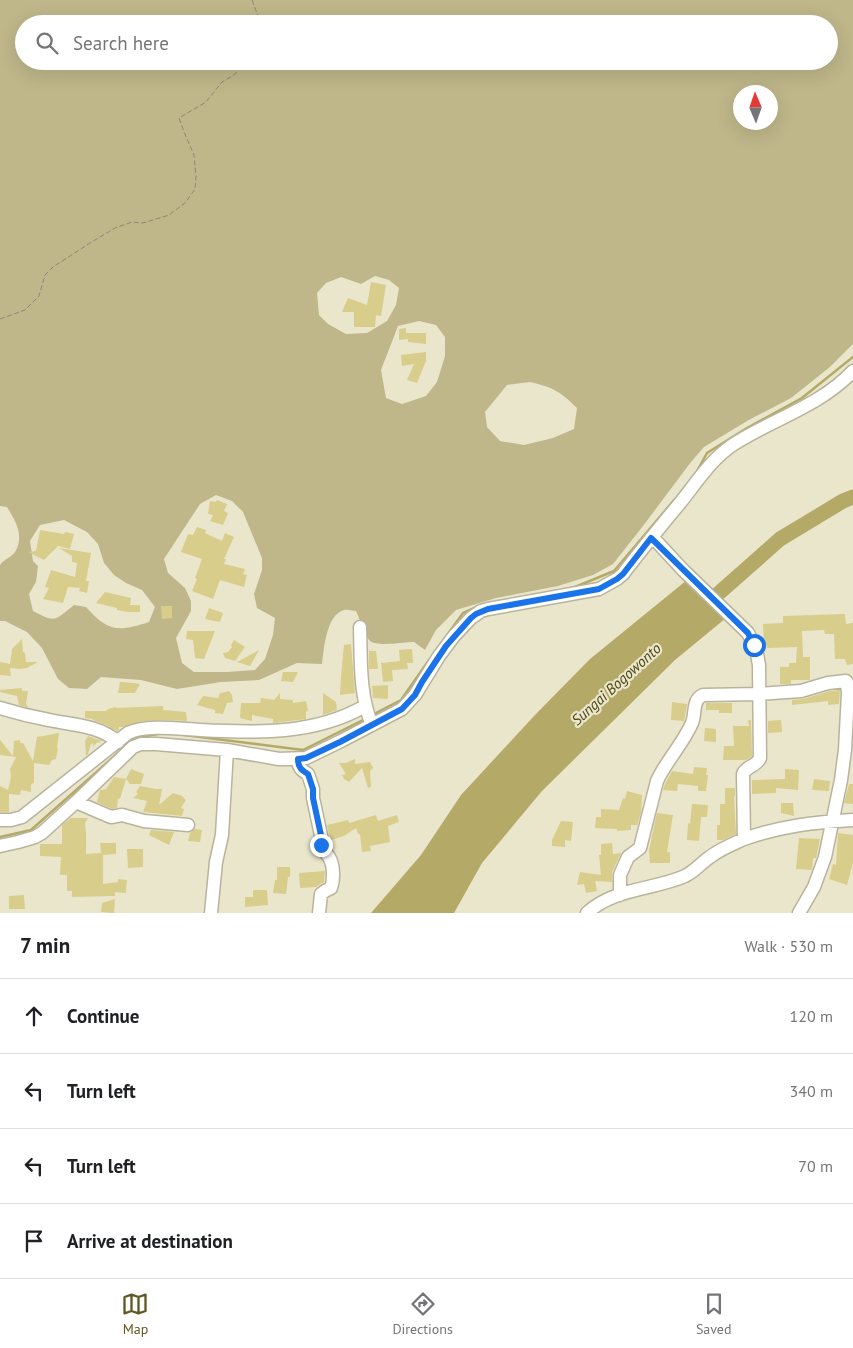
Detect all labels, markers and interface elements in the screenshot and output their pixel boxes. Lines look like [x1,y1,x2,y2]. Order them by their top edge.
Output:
search box [15,15,838,70]
icon: search [33,29,61,57]
text: Search here [73,31,169,55]
north arrow [733,85,778,130]
route start [743,634,766,657]
water label: Sungai Bogowonto [567,639,665,729]
route end [310,834,333,857]
text: 7 min [20,932,70,959]
text: Walk · 530 m [744,936,833,956]
icon: ahead [20,1002,48,1030]
text: Continue [67,1004,139,1028]
text: 120 m [790,1006,833,1026]
icon: left [20,1077,48,1105]
text: Turn left [67,1079,136,1103]
text: 340 m [790,1081,833,1101]
icon: left [20,1152,48,1180]
text: Turn left [67,1154,136,1178]
text: 70 m [798,1156,833,1176]
icon: arrive [20,1227,48,1255]
text: Arrive at destination [67,1229,233,1253]
tab: Map [121,1290,149,1338]
tab: Directions [392,1290,453,1338]
tab: Saved [696,1290,732,1338]

